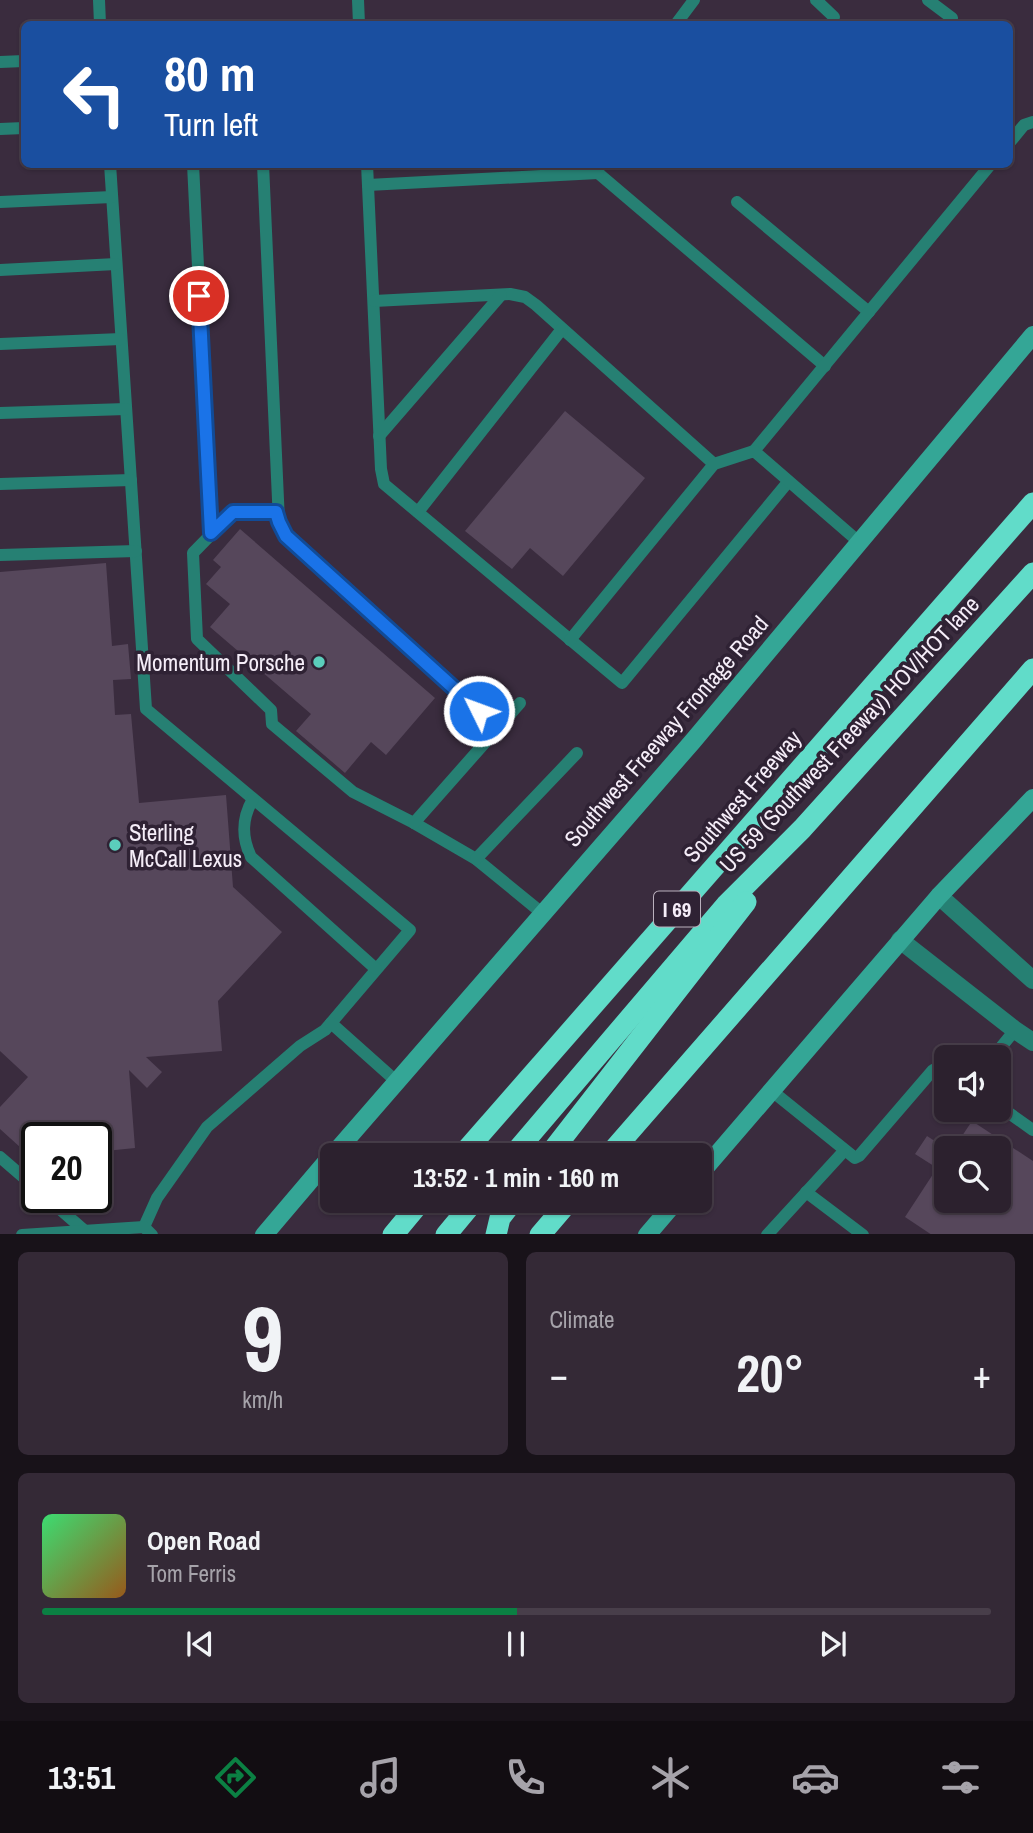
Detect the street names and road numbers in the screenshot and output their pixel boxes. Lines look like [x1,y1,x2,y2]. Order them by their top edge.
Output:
street label: US 59 (Southwest Freeway) HOV/HOT lane [712,589,986,879]
street label: Southwest Freeway Frontage Road [558,610,774,852]
street label: Southwest Freeway [677,724,807,868]
road number: I 69 [654,892,700,926]

